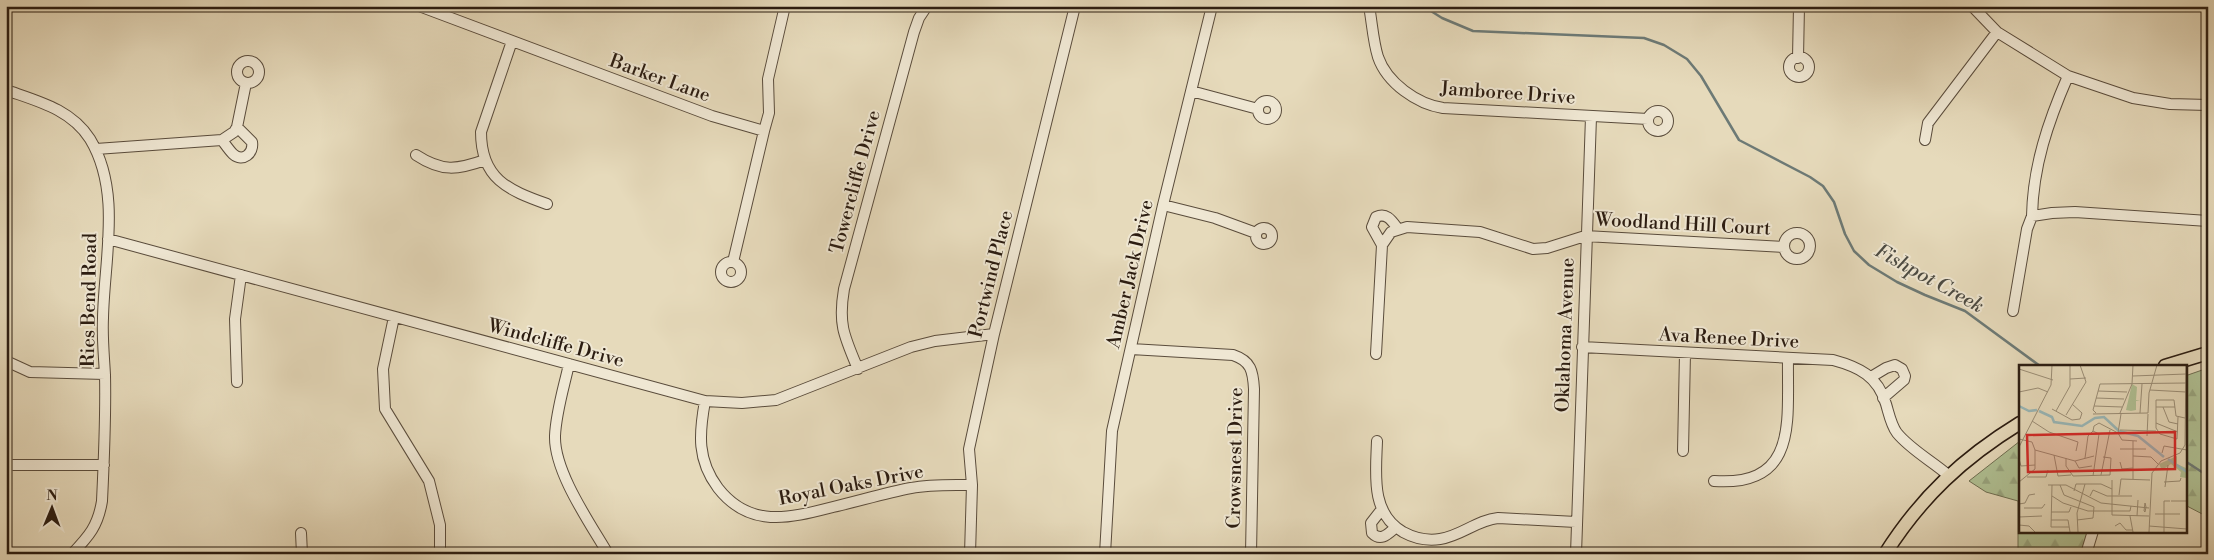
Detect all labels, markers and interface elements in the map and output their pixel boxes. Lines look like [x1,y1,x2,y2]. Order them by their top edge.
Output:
street label: Barker Lane [605,48,714,107]
street label: Jamboree Drive [1439,76,1576,110]
street label: Towercliffe Drive [824,108,886,256]
street label: Amber Jack Drive [1101,197,1159,352]
street label: Woodland Hill Court [1593,207,1772,241]
street label: Portwind Place [964,208,1018,340]
street label: Ries Bend Road [76,232,102,367]
water label: Fishpot Creek [1870,239,1988,319]
street label: Oklahoma Avenue [1550,257,1580,413]
street label: Windcliffe Drive [484,313,627,373]
street label: Ava Renee Drive [1657,322,1800,354]
inset map [2019,365,2186,532]
street label: Crowsnest Drive [1222,387,1248,529]
street label: Royal Oaks Drive [776,459,926,511]
north arrow [28,482,78,532]
text: N [47,487,58,505]

